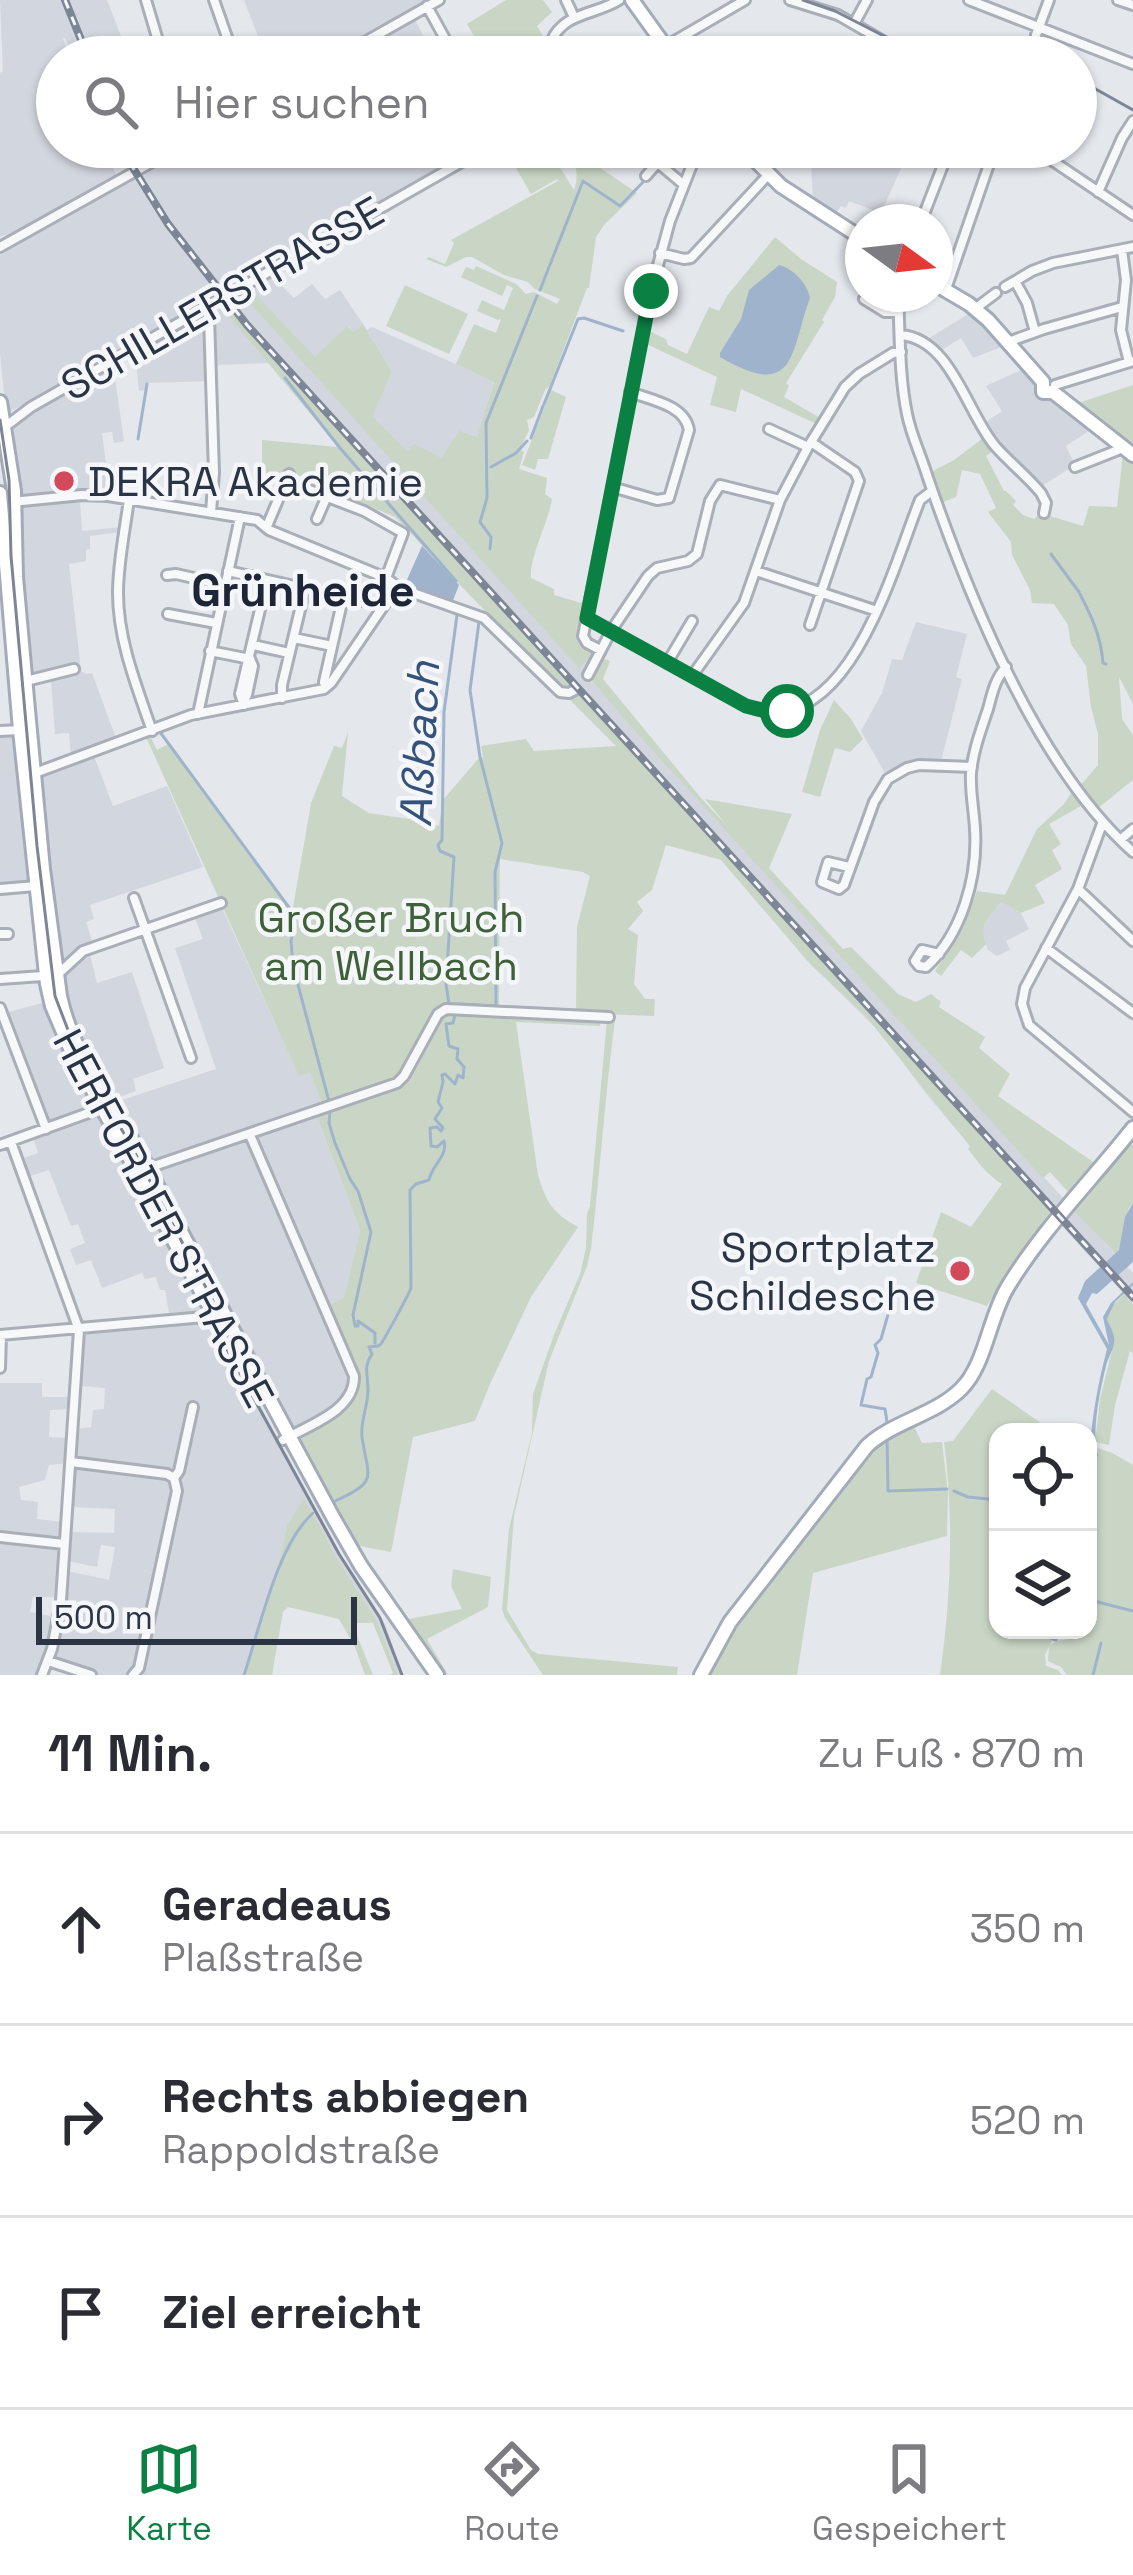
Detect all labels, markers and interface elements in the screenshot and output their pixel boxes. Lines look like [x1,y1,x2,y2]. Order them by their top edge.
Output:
search box [36,36,1097,168]
icon: search [78,69,144,135]
text: Hier suchen [174,74,430,131]
street label: SCHILLERSTRASSE [52,185,393,412]
north arrow [845,204,953,312]
route end [624,264,678,318]
place label: DEKRA Akademie [88,455,423,508]
marker: DEKRA Akademie [51,468,77,494]
district label: Grünheide [191,562,415,619]
water label: Aßbach [387,659,452,828]
route start [760,684,814,738]
park label: Großer Bruch am Wellbach [258,891,524,992]
street label: HERFORDER STRASSE [41,1020,286,1416]
place label: Sportplatz Schildesche [689,1221,936,1322]
marker: Sportplatz Schildesche [947,1258,973,1284]
map controls [989,1423,1097,1639]
button: locate [989,1423,1097,1531]
button: layers [989,1531,1097,1639]
scale bar [36,1591,357,1644]
text: 500 m [54,1597,153,1639]
text: 11 Min. [48,1721,212,1786]
text: Zu Fuß · 870 m [818,1729,1085,1778]
text: Geradeaus [162,1876,392,1933]
icon: ahead [48,1896,114,1962]
text: 350 m [970,1904,1085,1953]
text: Plaßstraße [162,1933,364,1982]
text: Rechts abbiegen [162,2068,529,2125]
icon: right [48,2088,114,2154]
text: 520 m [970,2096,1085,2145]
text: Rappoldstraße [162,2125,440,2174]
icon: arrive [48,2280,114,2346]
text: Ziel erreicht [162,2284,422,2341]
tab: Karte [126,2436,212,2550]
tab: Route [464,2436,560,2550]
tab: Gespeichert [812,2436,1007,2550]

